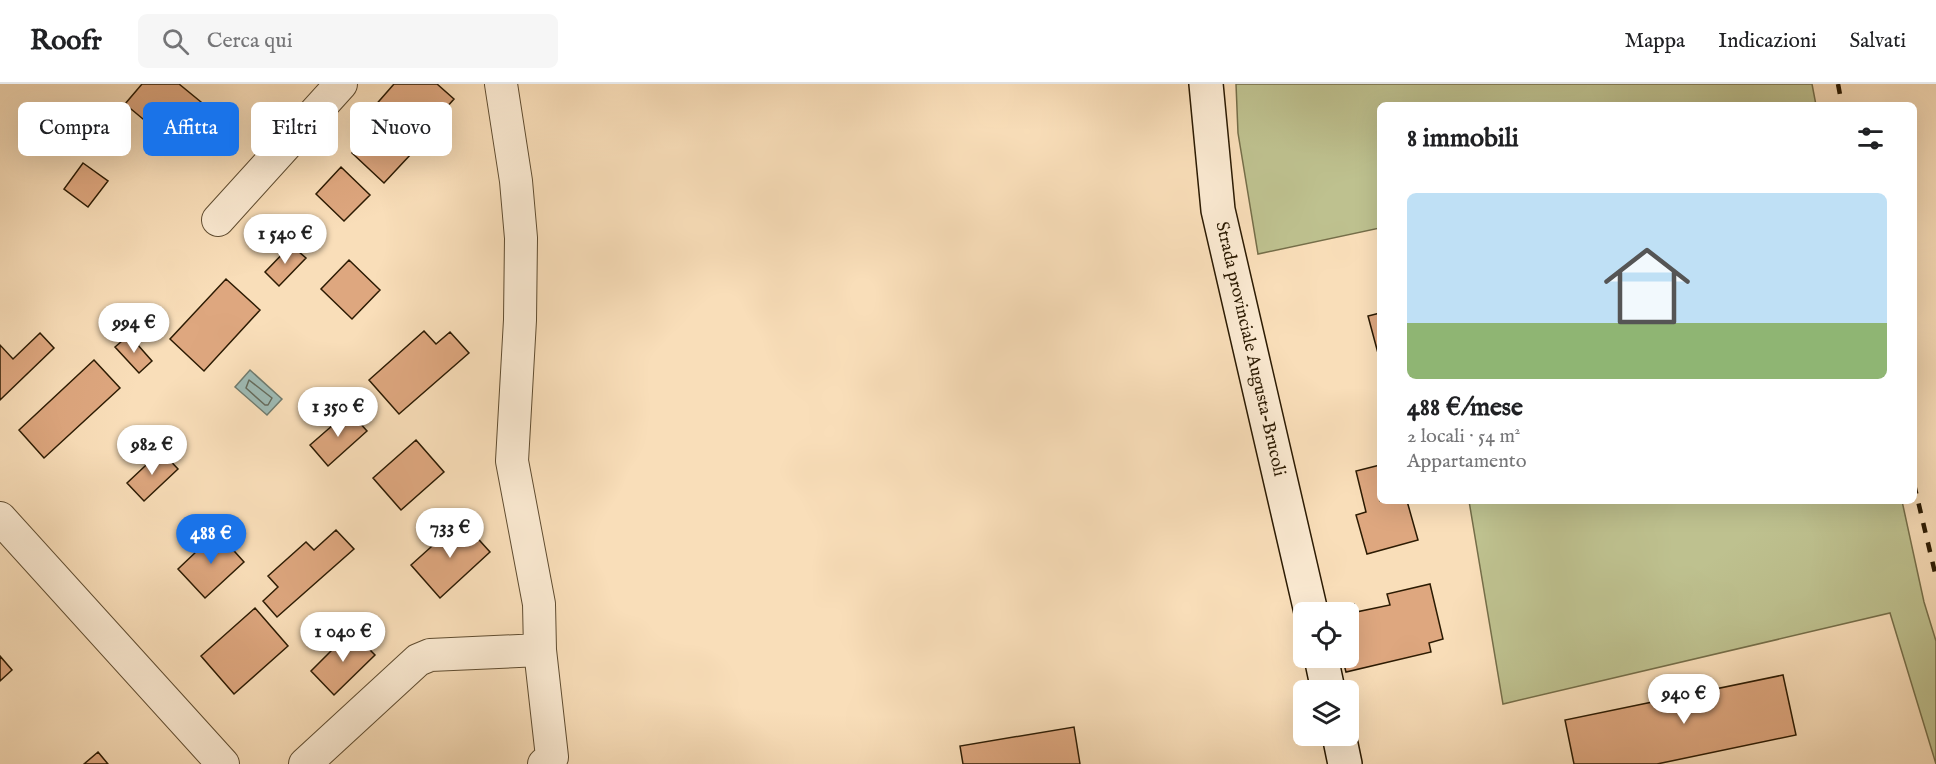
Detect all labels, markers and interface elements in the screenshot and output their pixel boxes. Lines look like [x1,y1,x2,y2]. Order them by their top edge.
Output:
search box [138,14,558,68]
text: Roofr [30,24,102,59]
icon: search [159,25,192,58]
text: Cerca qui [207,27,293,55]
text: Mappa [1625,28,1685,55]
text: Indicazioni [1718,28,1817,55]
text: Salvati [1850,28,1906,55]
chip: Compra [18,102,131,156]
chip: Affitta [143,102,239,156]
chip: Filtri [251,102,338,156]
chip: Nuovo [350,102,452,156]
text: 8 immobili [1407,122,1519,155]
icon: filters [1854,122,1887,155]
pin: 1 540 € [230,214,340,265]
street label: Strada provinciale Augusta-Brucoli [1209,219,1291,479]
text: 1 540 € [258,221,312,246]
icon: home [1593,232,1701,340]
pin: 994 € [92,303,176,354]
text: 994 € [112,310,156,335]
pin: 1 350 € [283,387,393,438]
text: 488 €/mese [1407,391,1523,424]
text: 1 350 € [312,394,364,419]
text: 2 locali · 54 m² [1407,424,1520,449]
pin: 982 € [110,425,194,476]
text: 982 € [131,432,173,457]
text: Appartamento [1407,449,1526,474]
pin: 733 € [408,508,492,559]
pin: 488 € [169,514,253,565]
text: 733 € [430,515,470,540]
text: 488 € [190,521,232,546]
map controls [1293,602,1359,746]
button: locate [1293,602,1359,668]
pin: 1 040 € [288,612,398,663]
text: 1 040 € [314,619,372,644]
pin: 940 € [1642,674,1726,725]
button: layers [1293,680,1359,746]
text: 940 € [1662,681,1706,706]

